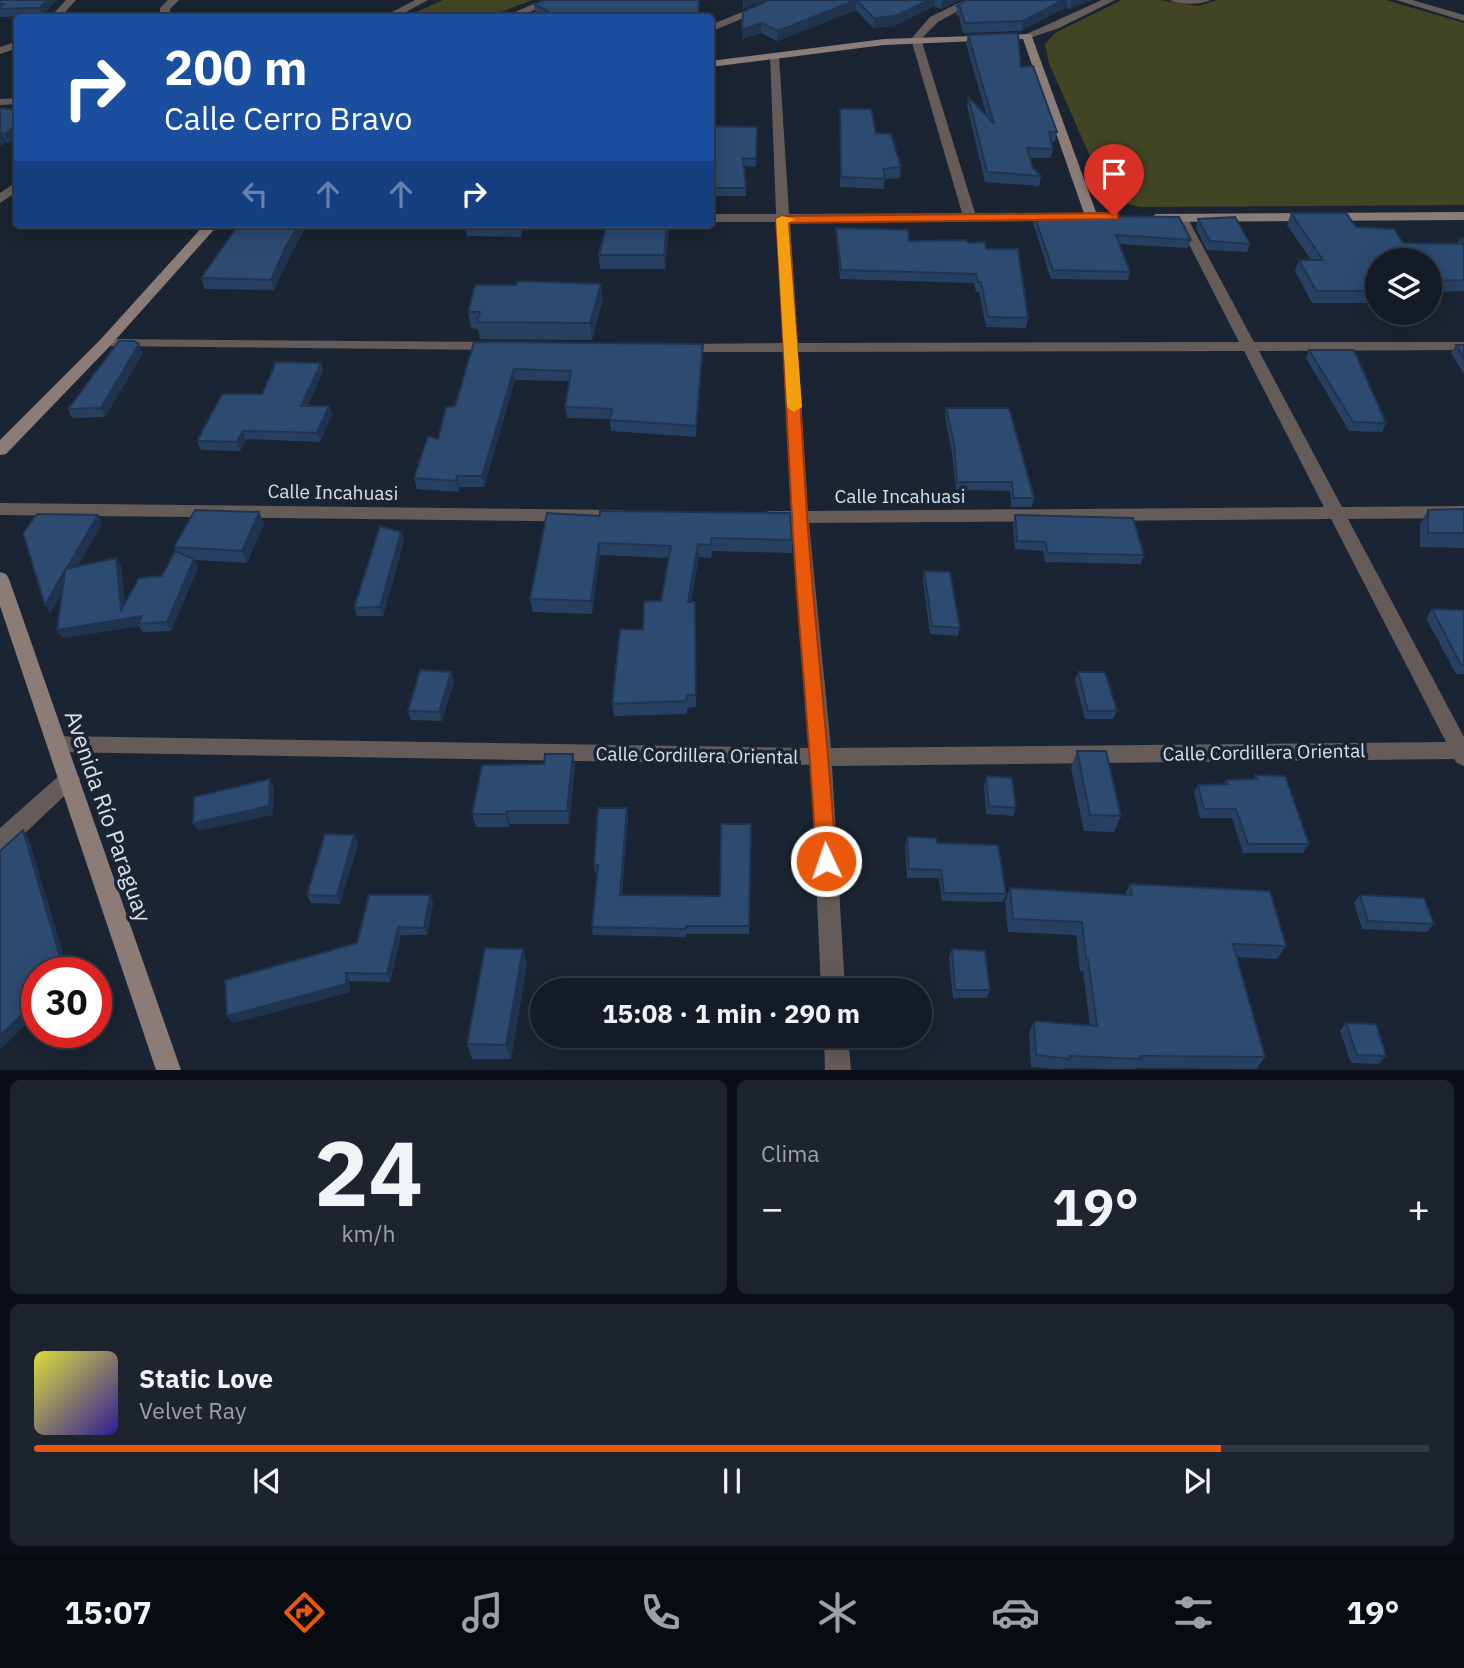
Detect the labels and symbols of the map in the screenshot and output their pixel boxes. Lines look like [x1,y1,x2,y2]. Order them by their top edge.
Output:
pin [1084,144,1144,216]
street label: Calle Incahuasi [267,479,399,505]
street label: Calle Incahuasi [835,484,965,508]
street label: Avenida Río Paraguay [59,706,159,926]
street label: Calle Cordillera Oriental [1162,738,1366,766]
street label: Calle Cordillera Oriental [595,741,799,769]
position arrow [789,824,863,898]
speed limit sign: 30 [21,957,112,1048]

